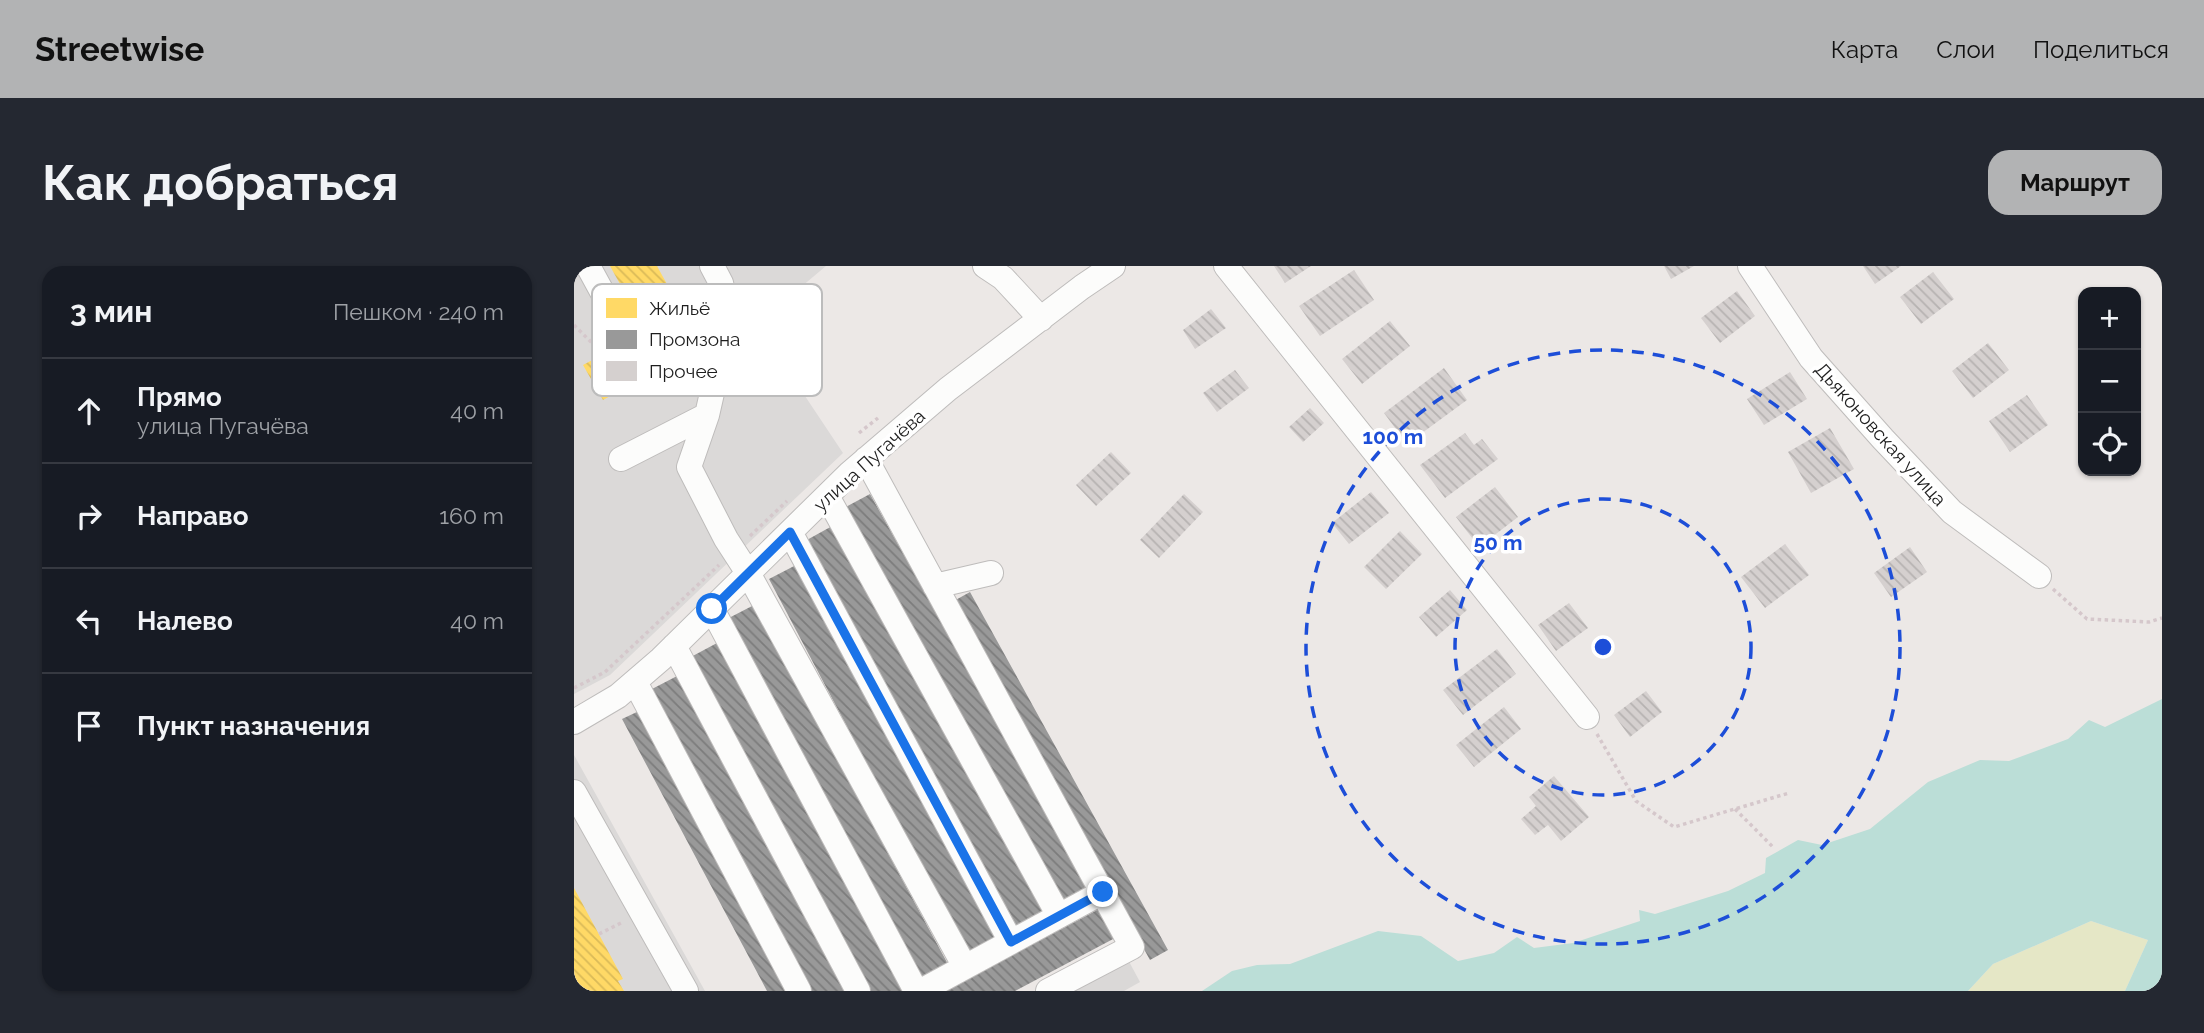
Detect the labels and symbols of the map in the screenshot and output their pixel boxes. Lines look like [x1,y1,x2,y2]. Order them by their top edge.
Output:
legend [592,284,822,396]
text: Жильё [649,297,710,319]
text: Промзона [649,328,740,350]
street label: Дьяконовская улица [1811,358,1951,510]
text: Прочее [649,360,718,382]
street label: улица Пугачёва [809,404,929,516]
text: 100 m [1363,424,1423,449]
text: 50 m [1473,530,1523,555]
route start [696,593,727,624]
centre of rings [1591,635,1615,659]
route end [1087,876,1118,907]

